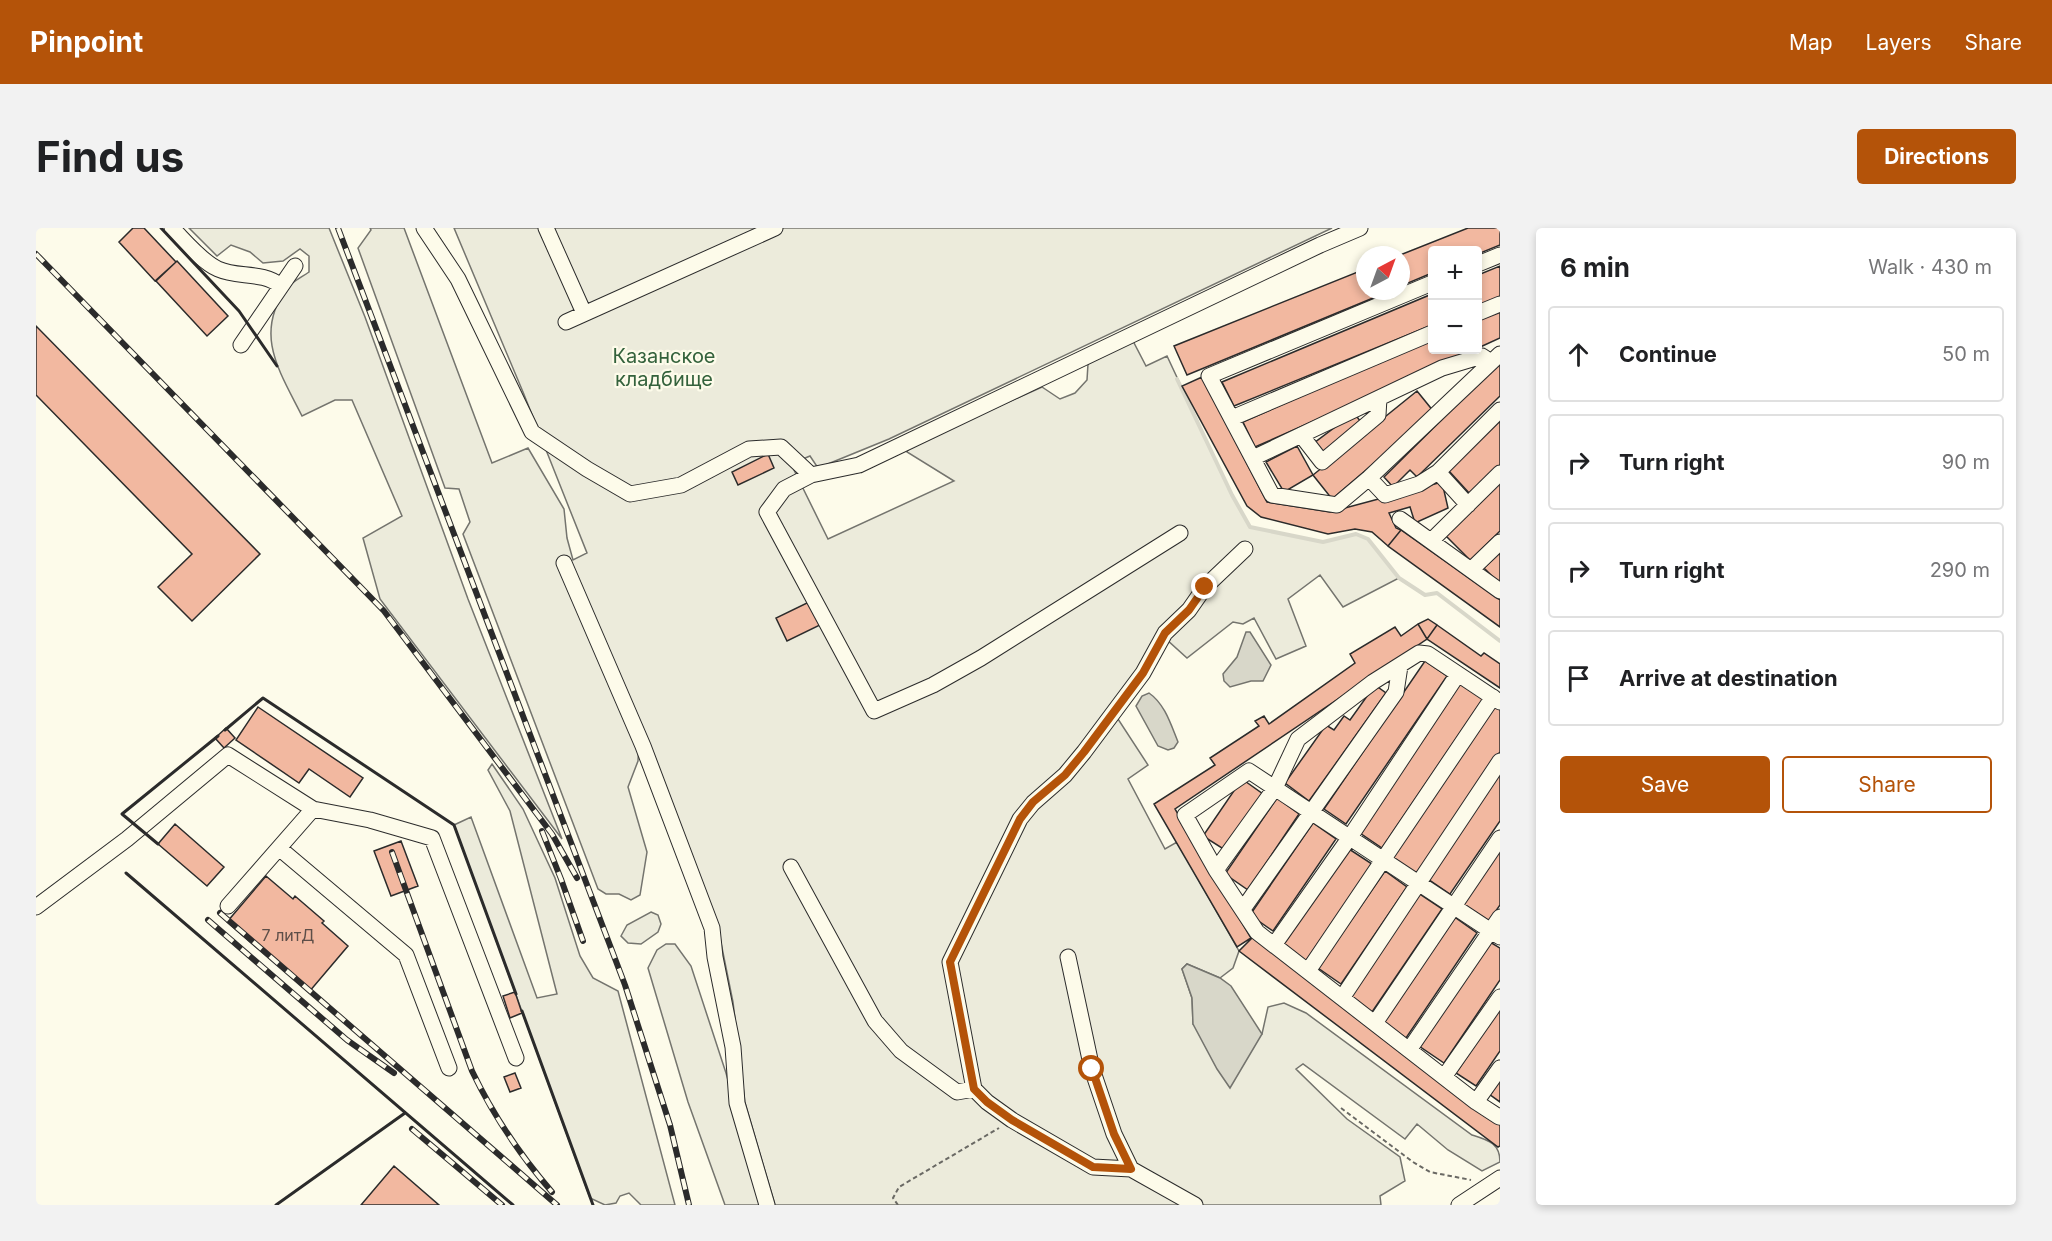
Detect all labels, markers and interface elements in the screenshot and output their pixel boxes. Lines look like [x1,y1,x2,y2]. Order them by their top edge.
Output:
text: Pinpoint [30,25,143,59]
text: Map [1789,30,1833,55]
text: Layers [1866,30,1932,55]
text: Share [1965,30,2022,55]
button: Directions [1857,129,2016,184]
text: Find us [36,131,184,182]
north arrow [1356,246,1410,300]
map controls [1428,246,1482,354]
button: + [1428,246,1482,300]
text: 6 min [1560,252,1630,283]
text: Walk · 430 m [1868,255,1992,279]
button: − [1428,300,1482,354]
icon: ahead [1562,338,1595,371]
text: Continue [1619,341,1717,367]
text: 50 m [1942,342,1990,366]
park label: Казанское кладбище [612,344,716,391]
icon: right [1562,446,1595,479]
text: Turn right [1619,449,1725,475]
text: 90 m [1942,450,1990,474]
icon: right [1562,554,1595,587]
text: Turn right [1619,557,1725,583]
text: 290 m [1930,558,1990,582]
route end [1191,573,1217,599]
icon: arrive [1562,662,1595,695]
text: Arrive at destination [1619,665,1838,691]
button: Save [1560,756,1770,813]
button: Share [1782,756,1992,813]
house number: 7 литД [262,925,314,945]
route start [1078,1055,1104,1081]

